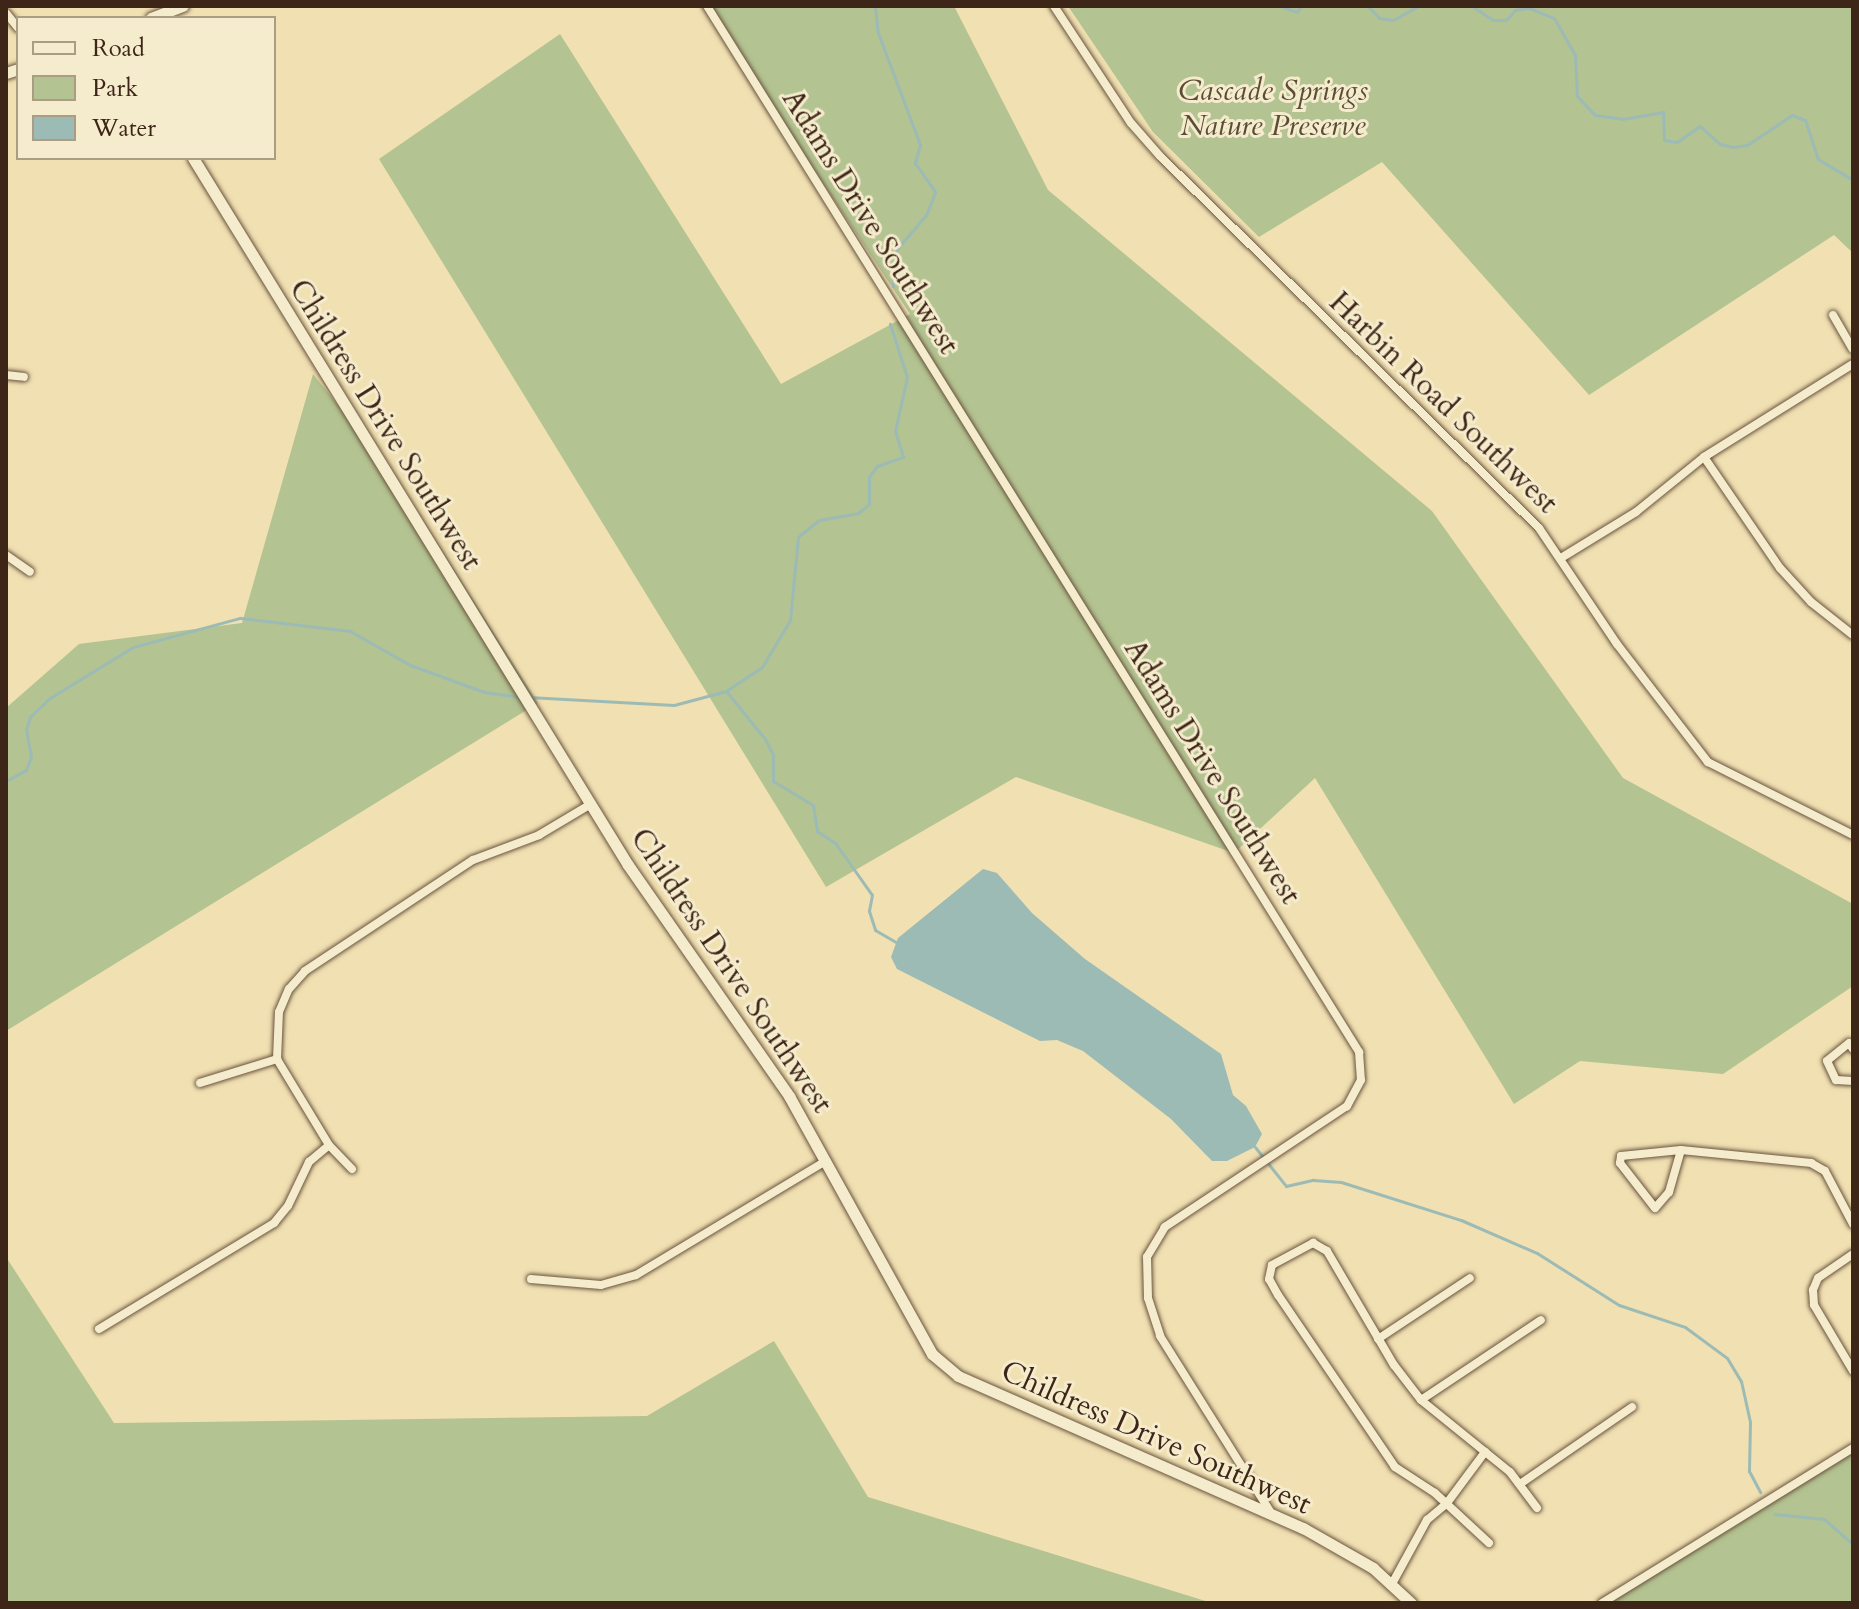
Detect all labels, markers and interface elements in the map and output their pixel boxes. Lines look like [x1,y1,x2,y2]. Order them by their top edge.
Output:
legend [16,16,276,160]
text: Road [92,32,145,65]
text: Park [92,72,138,105]
park label: Cascade Springs Nature Preserve [1178,73,1368,144]
street label: Adams Drive Southwest [774,83,966,361]
text: Water [92,112,156,145]
street label: Childress Drive Southwest [281,273,489,577]
street label: Harbin Road Southwest [1321,285,1565,521]
street label: Adams Drive Southwest [1116,633,1308,911]
street label: Childress Drive Southwest [622,822,840,1120]
street label: Childress Drive Southwest [995,1353,1317,1523]

